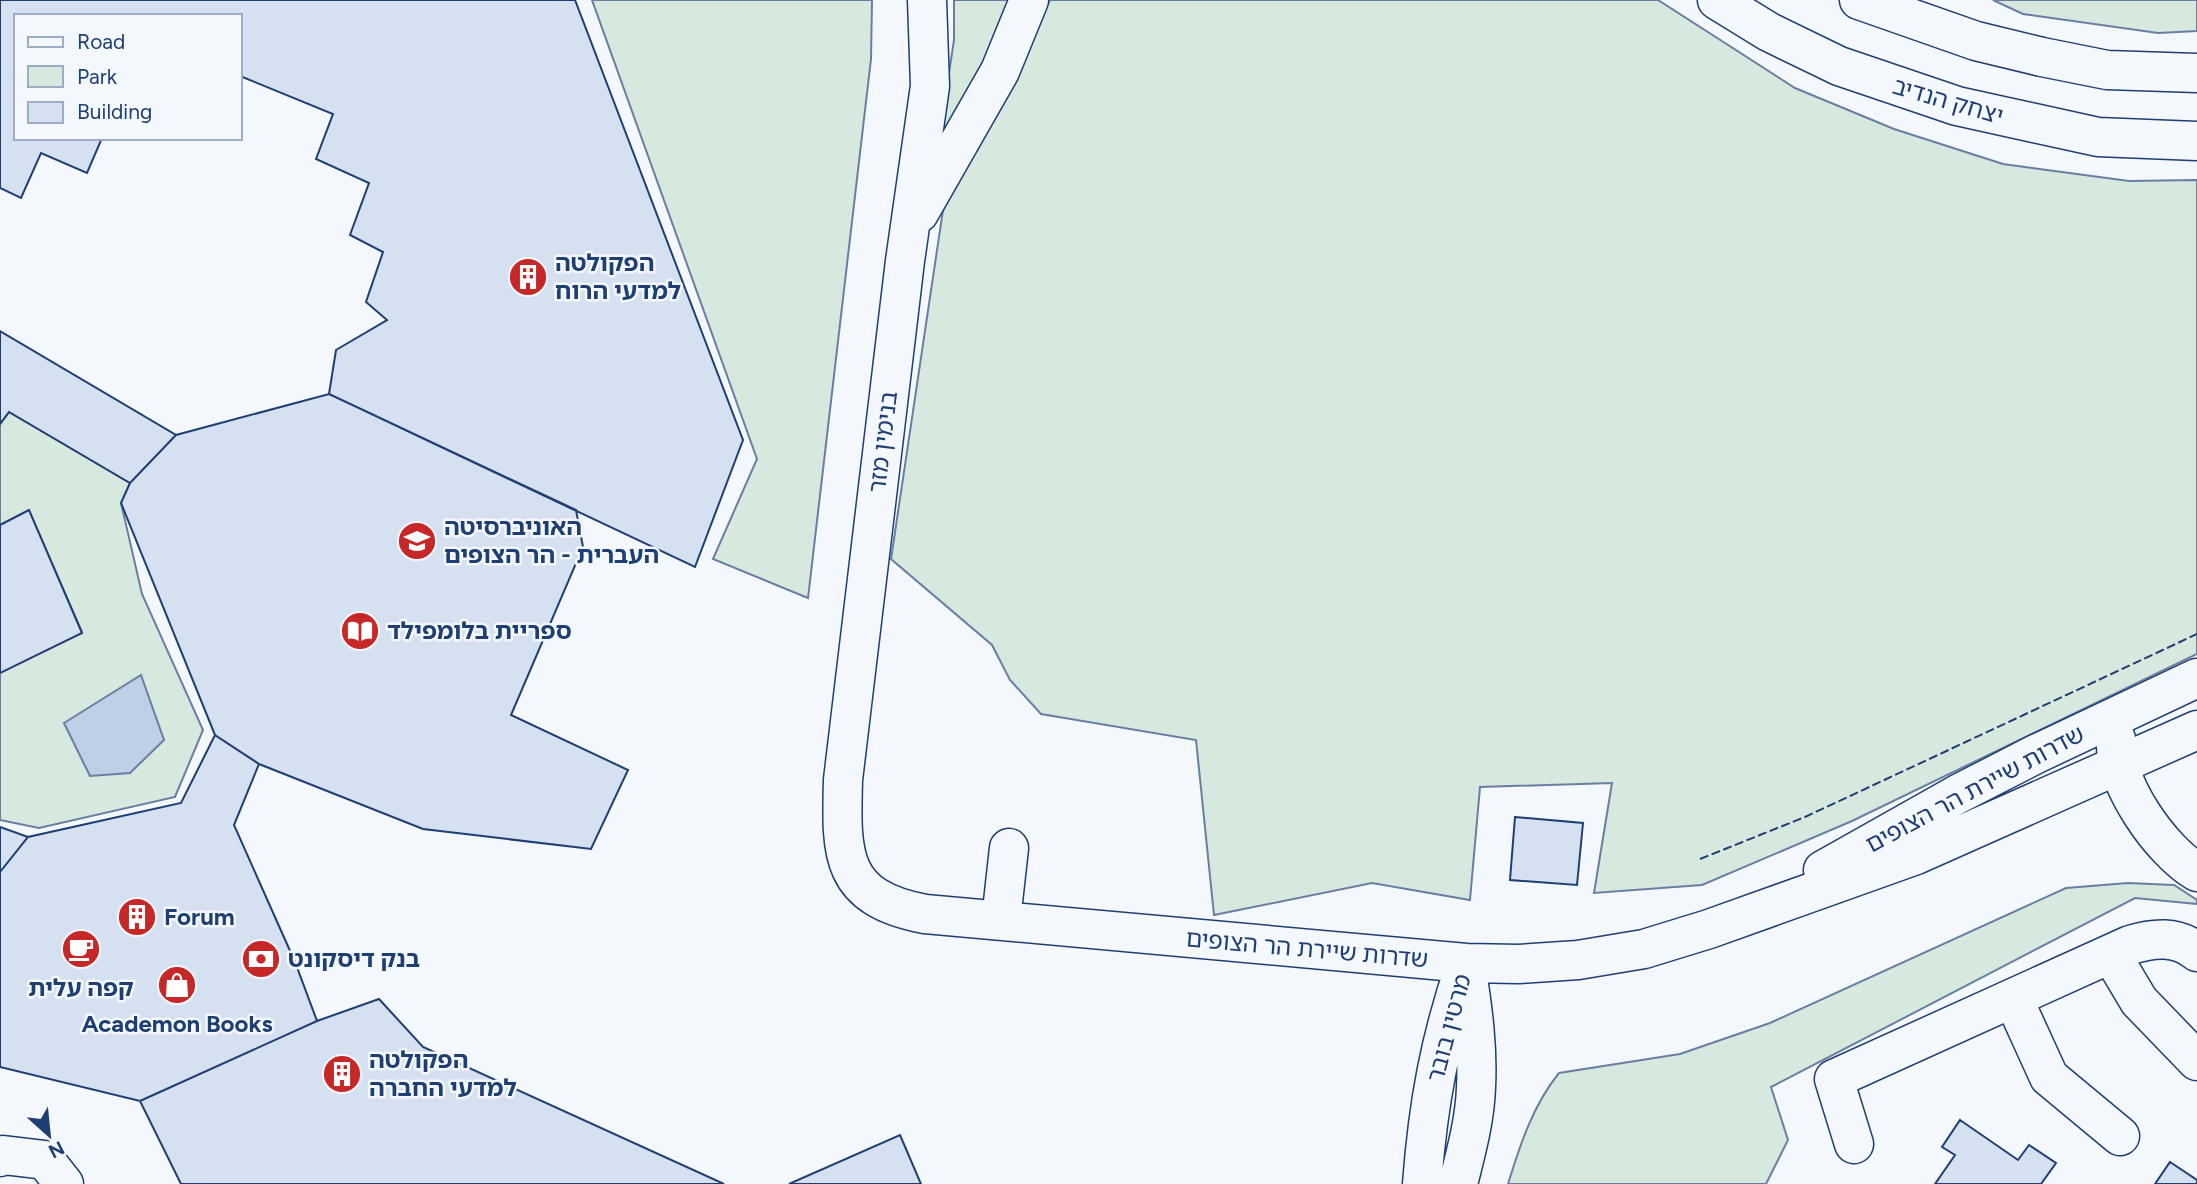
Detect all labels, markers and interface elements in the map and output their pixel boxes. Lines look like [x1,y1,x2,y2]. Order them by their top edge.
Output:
legend [14,14,242,140]
text: Road [77,29,125,54]
text: Park [77,64,118,89]
street label: יצחק הנדיב [1889,71,2007,130]
text: Building [77,99,152,124]
place label: הפקולטה למדעי הרוח [555,248,681,305]
building icon: הפקולטה למדעי הרוח [507,256,549,298]
street label: בנימין מזר [862,389,903,495]
place label: האוניברסיטה העברית - הר הצופים [444,512,659,569]
school or university icon: האוניברסיטה העברית - הר הצופים [396,520,438,562]
library icon: ספריית בלומפילד [339,610,381,652]
place label: ספריית בלומפילד [387,616,572,645]
street label: שדרות שיירת הר הצופים [1861,719,2089,858]
building icon: Forum [116,896,158,938]
place label: Forum [164,902,235,931]
street label: שדרות שיירת הר הצופים [1185,923,1429,974]
cafe icon: קפה עלית [60,928,102,970]
bank icon: בנק דיסקונט [240,938,282,980]
place label: בנק דיסקונט [288,944,420,973]
shop icon: Academon Books [156,964,198,1006]
street label: מרטין בובר [1420,971,1477,1085]
place label: קפה עלית [28,973,134,1002]
place label: Academon Books [81,1009,273,1038]
place label: הפקולטה למדעי החברה [369,1045,517,1102]
building icon: הפקולטה למדעי החברה [321,1053,363,1095]
north arrow [14,1100,84,1170]
text: N [45,1136,68,1163]

